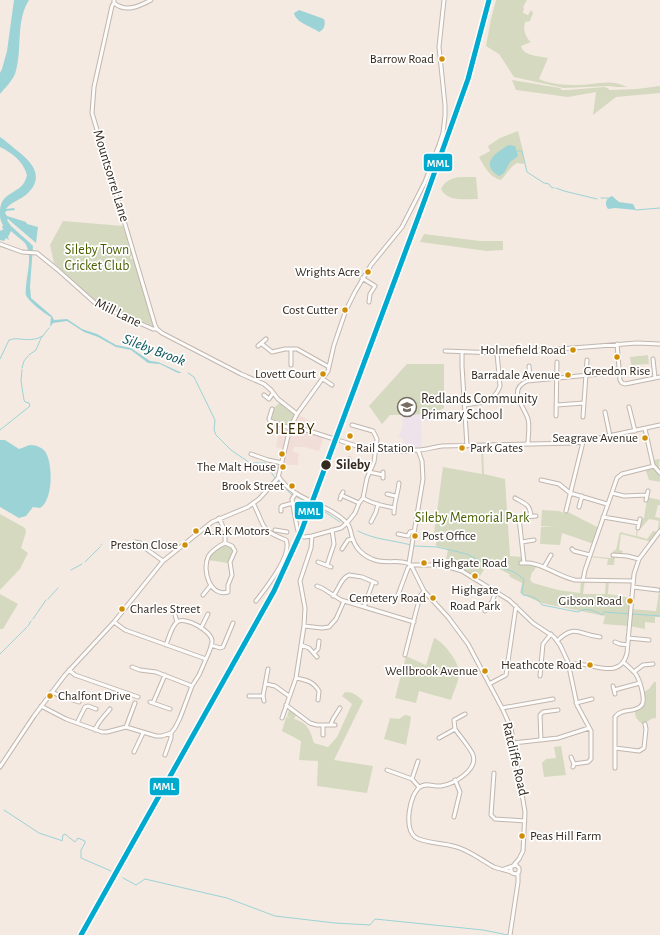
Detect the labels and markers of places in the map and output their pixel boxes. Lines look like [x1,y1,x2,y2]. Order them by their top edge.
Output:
place label: Barrow Road [370,53,434,66]
marker: Barrow Road [437,54,447,64]
place label: Wrights Acre [295,266,360,279]
marker: Wrights Acre [363,267,373,277]
place label: Cost Cutter [282,304,339,317]
marker: Cost Cutter [340,305,350,315]
place label: Holmefield Road [480,344,566,357]
marker: Holmefield Road [568,345,578,355]
marker: Greedon Rise [612,352,622,362]
place label: Greedon Rise [584,365,650,378]
place label: Lovett Court [255,368,316,381]
marker: Lovett Court [318,369,328,379]
place label: Barradale Avenue [471,369,560,382]
marker: Barradale Avenue [563,370,573,380]
place label: Redlands Community Primary School [421,392,538,422]
school or university icon: Redlands Community Primary School [396,396,418,418]
unlabelled marker [345,431,355,441]
place label: Seagrave Avenue [553,432,638,445]
marker: Seagrave Avenue [640,433,650,443]
place label: Rail Station [356,442,414,455]
place label: Park Gates [470,442,523,455]
marker: Rail Station [343,443,353,453]
marker: Park Gates [457,443,467,453]
unlabelled marker [277,449,287,459]
marker: Sileby [319,458,333,472]
place label: Sileby [336,458,371,472]
place label: The Malt House [197,461,276,474]
marker: The Malt House [278,462,288,472]
place label: Brook Street [222,480,284,493]
marker: Brook Street [287,481,297,491]
place label: A.R.K Motors [204,525,270,538]
marker: A.R.K Motors [191,526,201,536]
place label: Post Office [422,530,476,543]
marker: Post Office [410,531,420,541]
place label: Preston Close [110,539,178,552]
marker: Preston Close [180,540,190,550]
place label: Highgate Road [432,557,508,570]
marker: Highgate Road [419,558,429,568]
marker: Highgate Road Park [470,571,480,581]
place label: Highgate Road Park [450,584,500,613]
place label: Cemetery Road [349,592,426,605]
marker: Cemetery Road [428,593,438,603]
place label: Gibson Road [559,595,622,608]
marker: Gibson Road [625,596,635,606]
place label: Charles Street [130,603,200,616]
marker: Charles Street [117,604,127,614]
place label: Heathcote Road [501,659,582,672]
marker: Heathcote Road [585,660,595,670]
place label: Wellbrook Avenue [385,665,478,678]
marker: Wellbrook Avenue [480,666,490,676]
place label: Chalfont Drive [58,690,131,703]
marker: Chalfont Drive [45,691,55,701]
place label: Peas Hill Farm [530,830,602,843]
marker: Peas Hill Farm [517,831,527,841]

